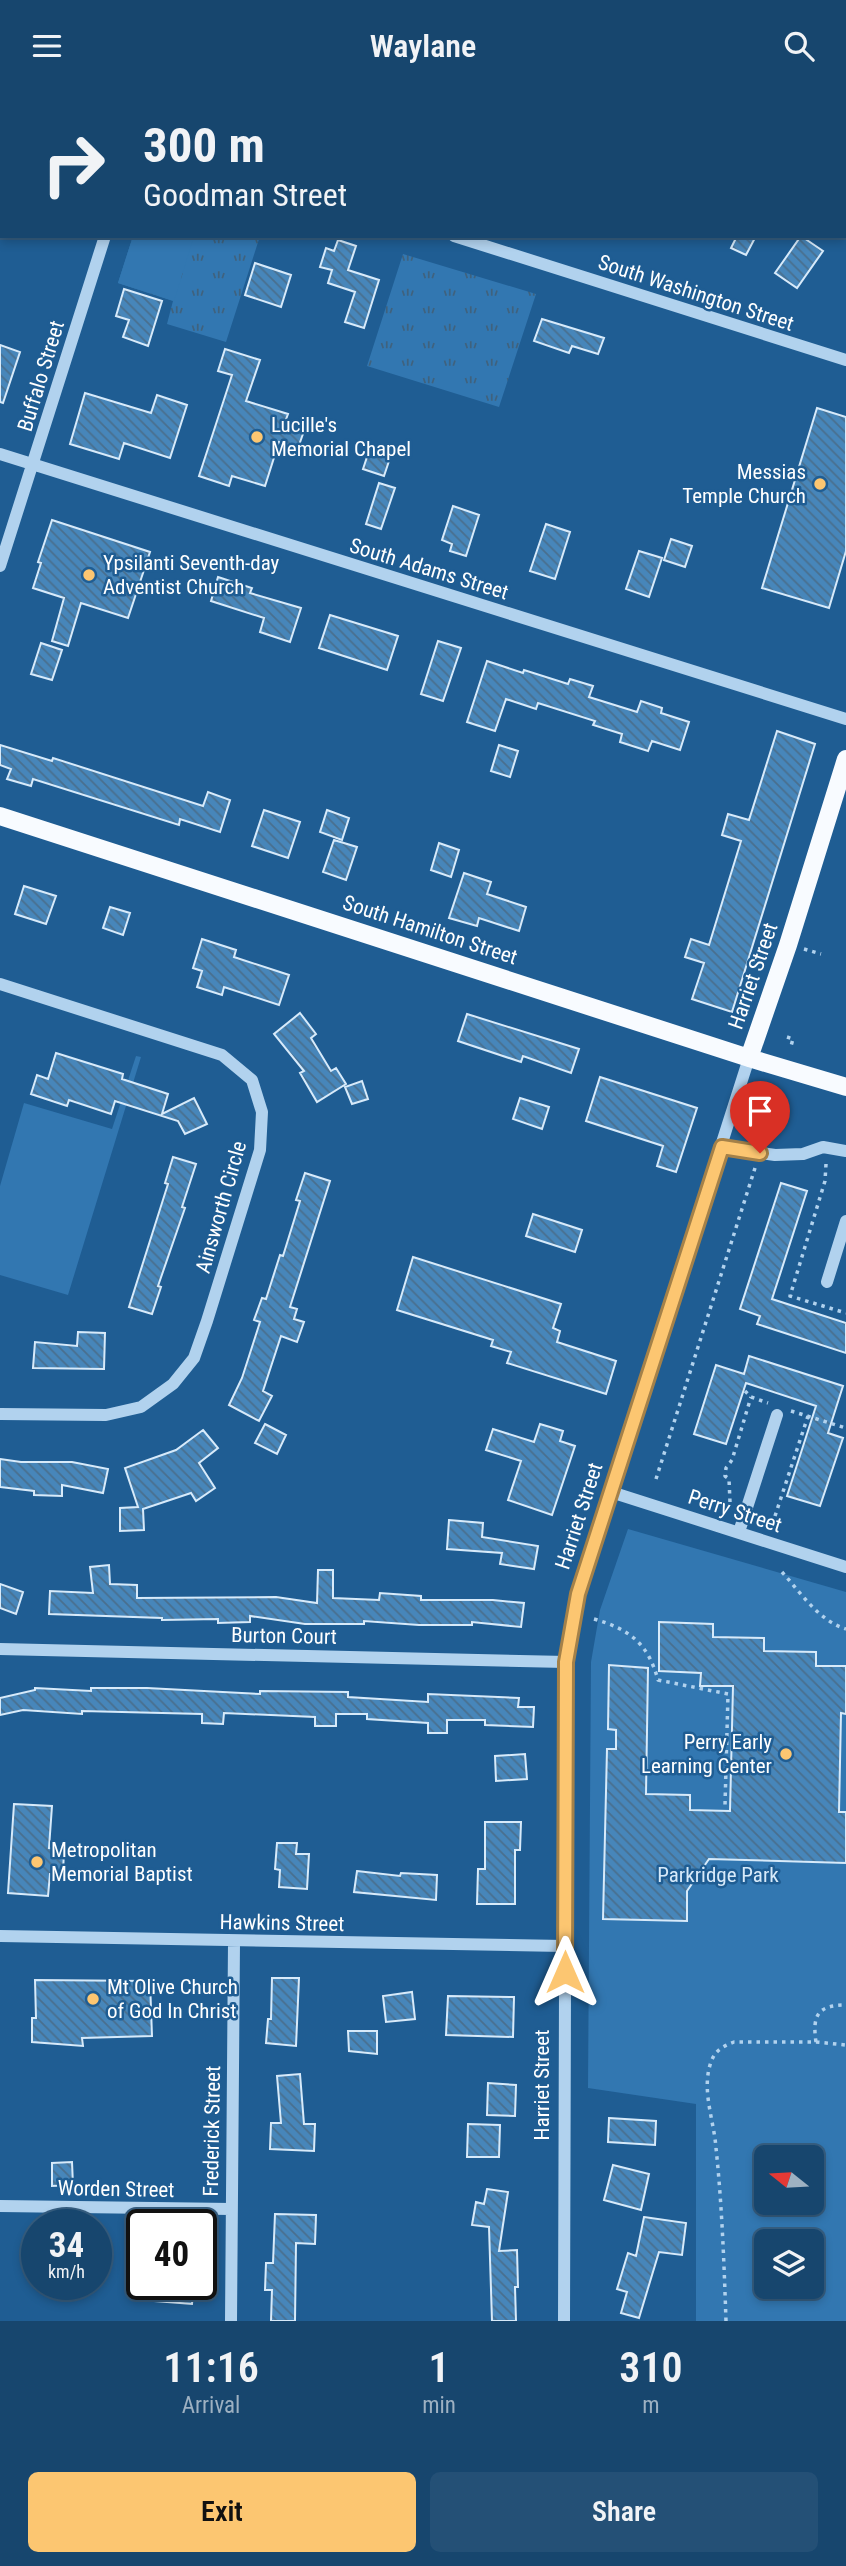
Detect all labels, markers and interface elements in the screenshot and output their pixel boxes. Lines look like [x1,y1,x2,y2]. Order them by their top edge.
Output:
icon: menu [28,27,66,65]
text: Waylane [370,27,476,65]
icon: search [780,27,818,65]
text: 300 m [143,117,265,174]
icon: right [28,119,119,210]
text: Goodman Street [143,176,347,214]
street label: South Washington Street [595,250,797,336]
street label: Buffalo Street [13,318,69,434]
place label: Lucille's Memorial Chapel [271,413,411,461]
marker: Lucille's Memorial Chapel [249,429,265,445]
place label: Messias Temple Church [682,460,806,508]
marker: Messias Temple Church [812,476,828,492]
street label: South Adams Street [347,533,511,605]
place label: Ypsilanti Seventh-day Adventist Church [103,551,280,599]
marker: Ypsilanti Seventh-day Adventist Church [81,567,97,583]
street label: South Hamilton Street [340,890,520,970]
street label: Harriet Street [724,920,782,1032]
pin [730,1081,790,1153]
icon: arrive [741,1092,779,1130]
street label: Ainsworth Circle [191,1138,251,1276]
street label: Harriet Street [550,1460,608,1572]
street label: Perry Street [685,1485,785,1537]
street label: Burton Court [231,1623,337,1649]
place label: Perry Early Learning Center [641,1730,772,1778]
marker: Perry Early Learning Center [778,1746,794,1762]
place label: Metropolitan Memorial Baptist [51,1838,193,1886]
marker: Metropolitan Memorial Baptist [29,1854,45,1870]
park label: Parkridge Park [657,1863,779,1887]
street label: Hawkins Street [219,1910,345,1936]
position arrow [528,1935,602,2009]
place label: Mt Olive Church of God In Christ [107,1975,238,2023]
marker: Mt Olive Church of God In Christ [85,1991,101,2007]
street label: Harriet Street [530,2030,554,2140]
street label: Frederick Street [199,2066,225,2196]
north arrow [754,2145,824,2215]
map controls [754,2145,824,2299]
street label: Worden Street [57,2176,175,2202]
speed limit sign: 40 [126,2209,217,2300]
text: 34 [49,2225,84,2266]
button: layers [754,2229,824,2299]
text: km/h [48,2261,85,2282]
text: 11:16 [163,2343,259,2392]
text: 1 [429,2343,450,2392]
text: 310 [619,2343,683,2392]
text: Arrival [182,2392,240,2419]
text: min [422,2392,456,2419]
text: m [642,2392,660,2419]
button: Exit [28,2472,416,2552]
button: Share [430,2472,818,2552]

